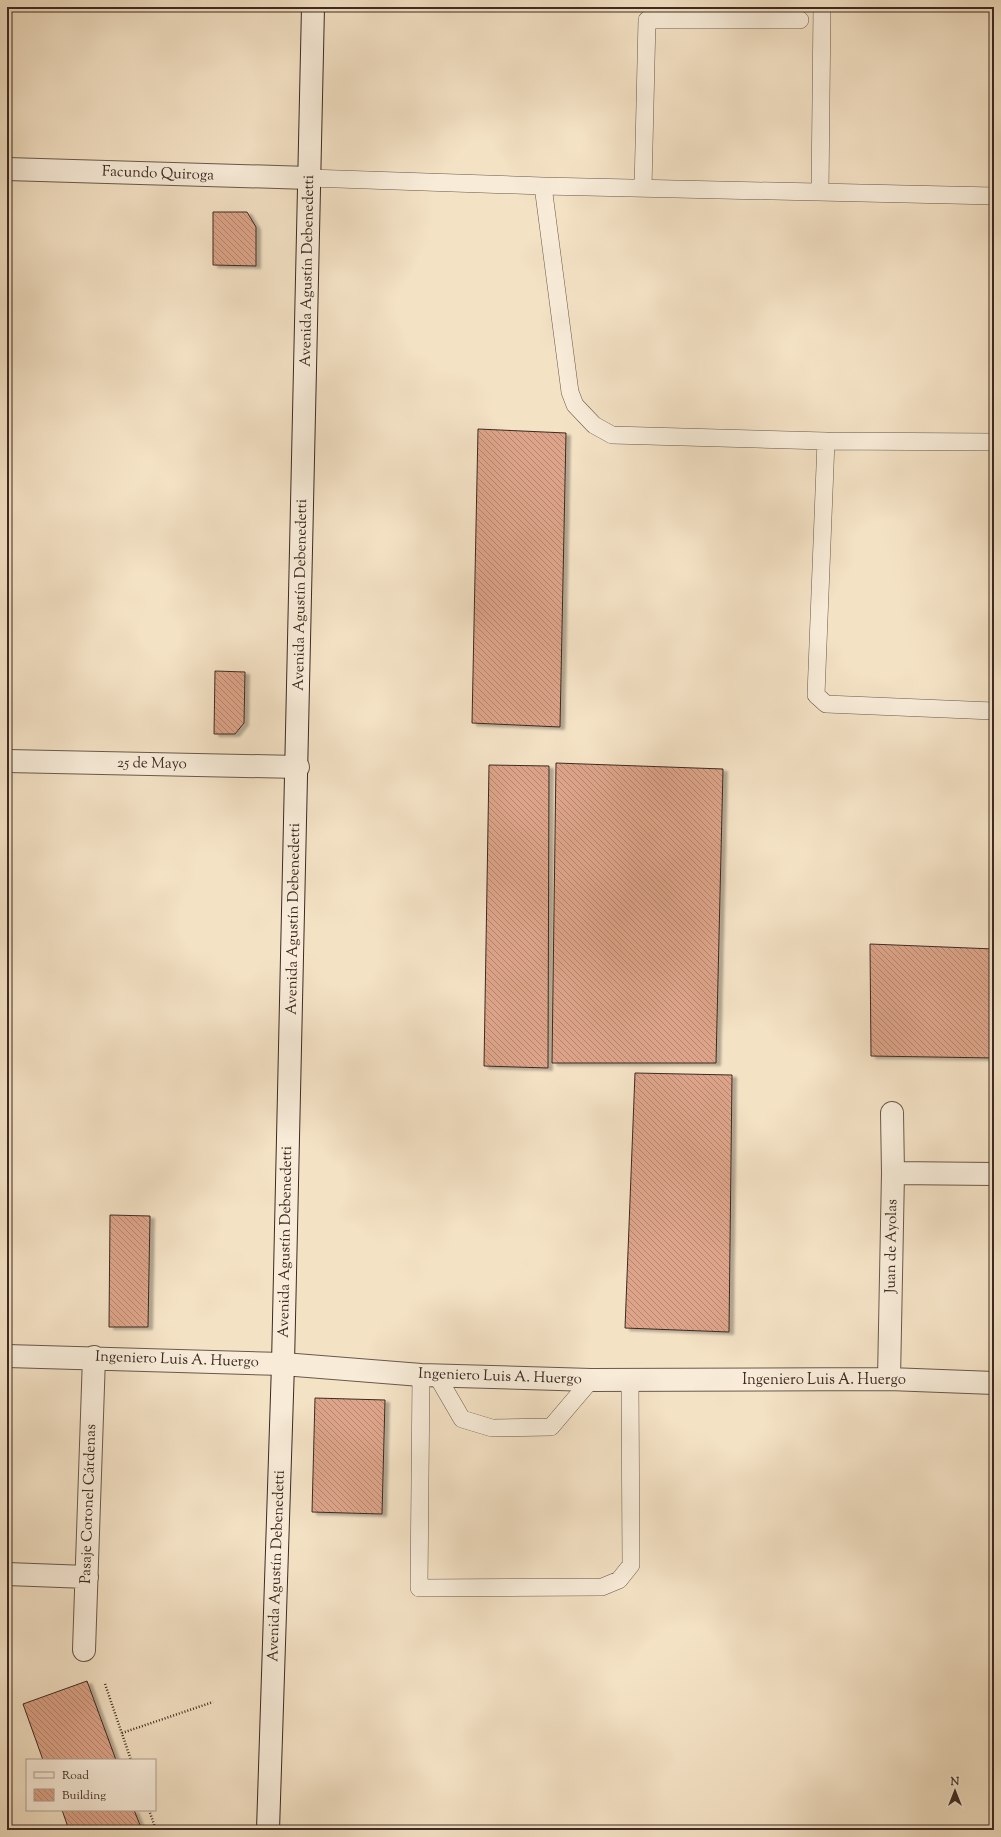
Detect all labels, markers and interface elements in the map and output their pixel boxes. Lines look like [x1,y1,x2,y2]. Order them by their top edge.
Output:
street label: Facundo Quiroga [102,162,214,186]
street label: Avenida Agustín Debenedetti [296,175,320,367]
street label: Avenida Agustín Debenedetti [289,499,313,691]
street label: 25 de Mayo [117,753,187,775]
street label: Avenida Agustín Debenedetti [282,823,306,1015]
street label: Avenida Agustín Debenedetti [274,1146,298,1338]
street label: Juan de Ayolas [881,1199,903,1294]
street label: Ingeniero Luis A. Huergo [95,1347,259,1373]
street label: Ingeniero Luis A. Huergo [418,1364,582,1390]
street label: Ingeniero Luis A. Huergo [742,1370,906,1391]
street label: Pasaje Coronel Cárdenas [76,1424,102,1584]
street label: Avenida Agustín Debenedetti [263,1470,291,1662]
legend [26,1759,156,1811]
text: Road [62,1767,89,1785]
north arrow [935,1771,975,1811]
text: N [950,1774,960,1790]
text: Building [62,1787,106,1805]

